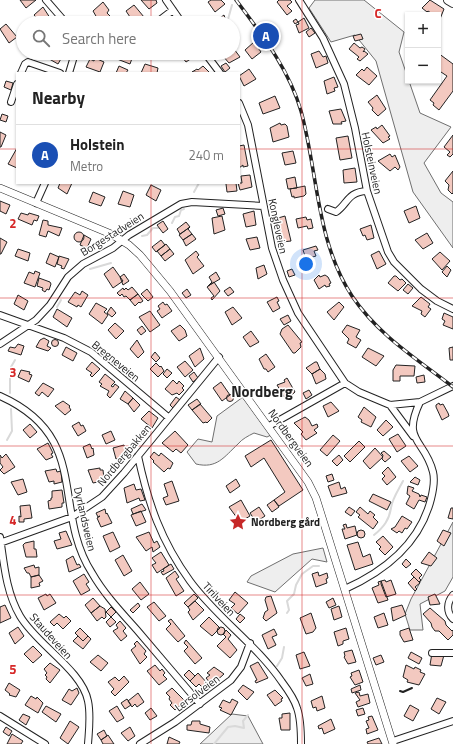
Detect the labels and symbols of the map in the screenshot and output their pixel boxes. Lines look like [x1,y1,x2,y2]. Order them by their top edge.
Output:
text: C [374,3,382,23]
pin: A [253,21,279,51]
street label: Holsteinveien [358,130,386,196]
street label: Kongleveien [264,197,292,255]
street label: Borgestadveien [77,208,147,260]
text: 2 [9,213,17,233]
your location [296,254,316,274]
street label: Bregneveien [89,337,144,385]
text: 3 [9,362,17,382]
district label: Nordberg [231,380,293,403]
street label: Nordbergveien [265,406,318,470]
street label: Nordbergbakken [93,420,155,489]
street label: Dyrlandsveien [70,485,100,553]
text: 4 [9,510,17,530]
place icon: Nordberg gård [228,512,248,532]
place label: Nordberg gård [251,514,320,530]
street label: Tirilveien [199,578,239,620]
street label: Staudeveien [26,609,76,663]
text: 5 [9,659,17,679]
street label: Lersolveien [171,671,223,715]

